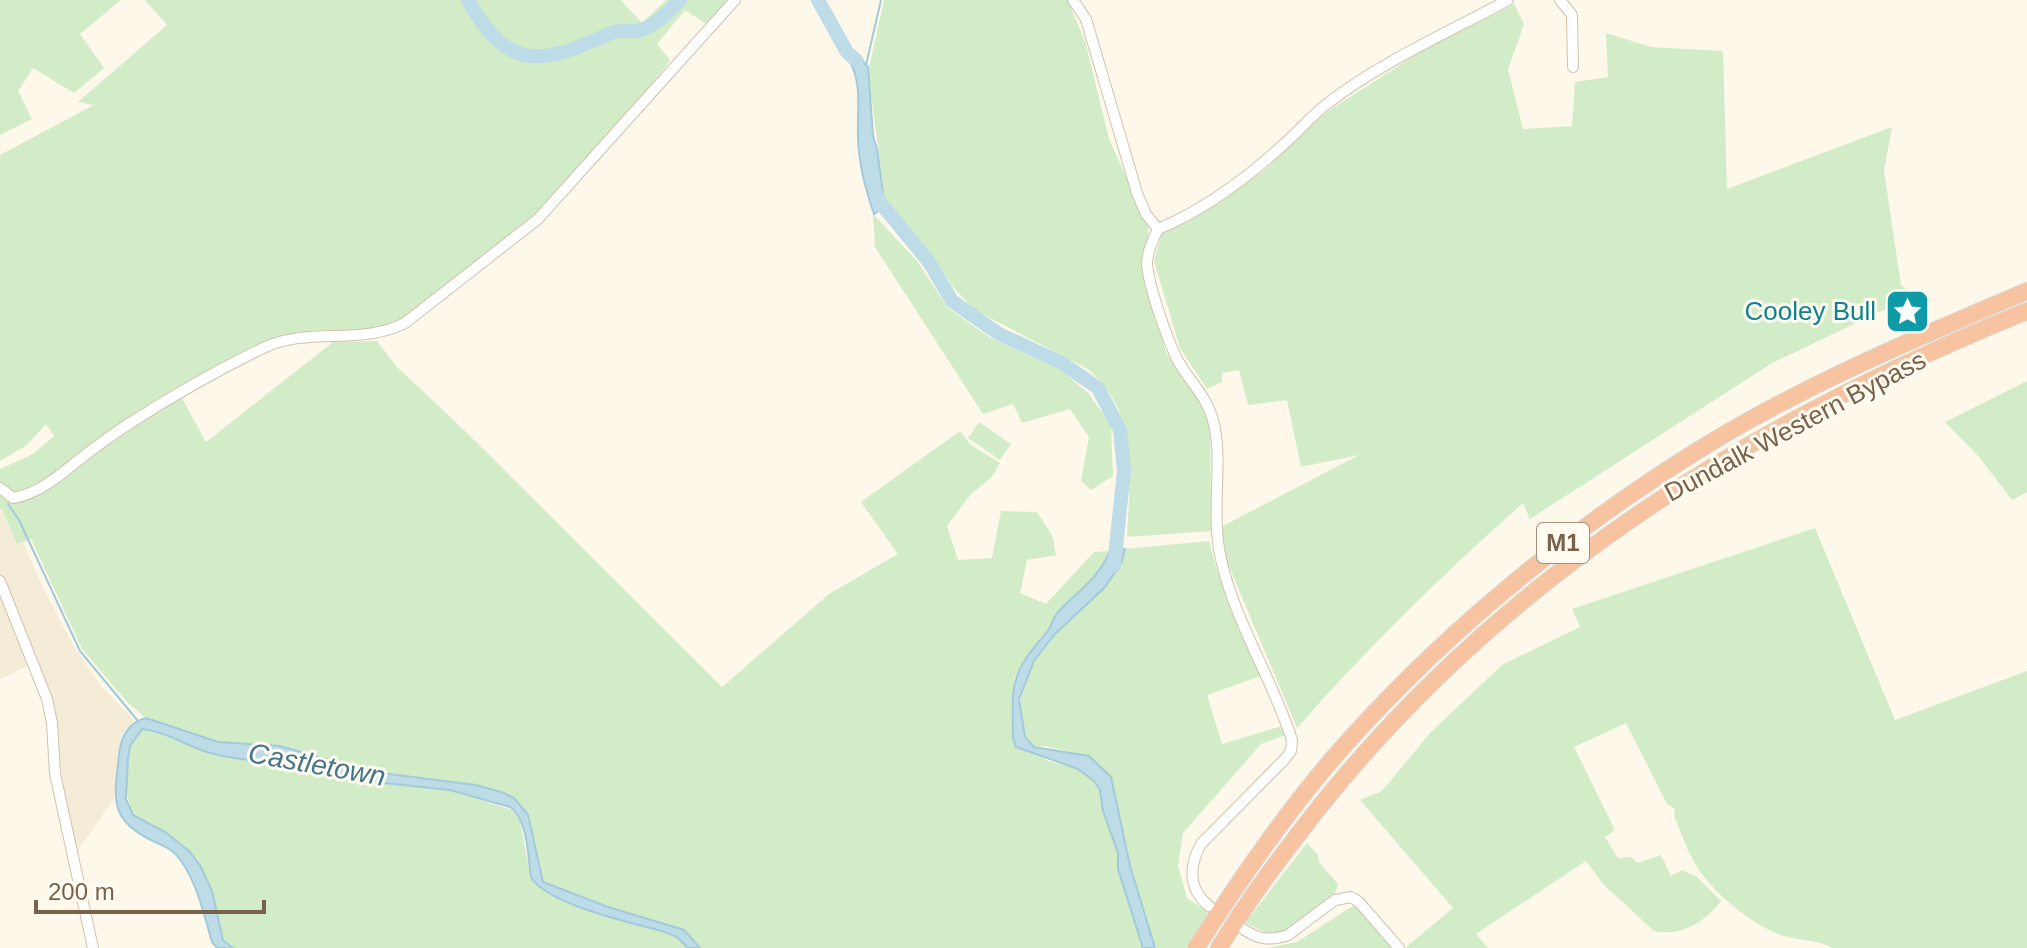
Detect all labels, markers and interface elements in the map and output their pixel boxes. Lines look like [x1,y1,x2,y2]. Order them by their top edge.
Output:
place icon: Cooley Bull [1883,287,1931,335]
place label: Cooley Bull [1744,296,1876,326]
street label: Dundalk Western Bypass [1659,344,1931,508]
road number: M1 [1537,523,1589,563]
water label: Castletown [246,737,388,792]
scale bar [36,864,264,914]
text: 200 m [48,878,115,905]

